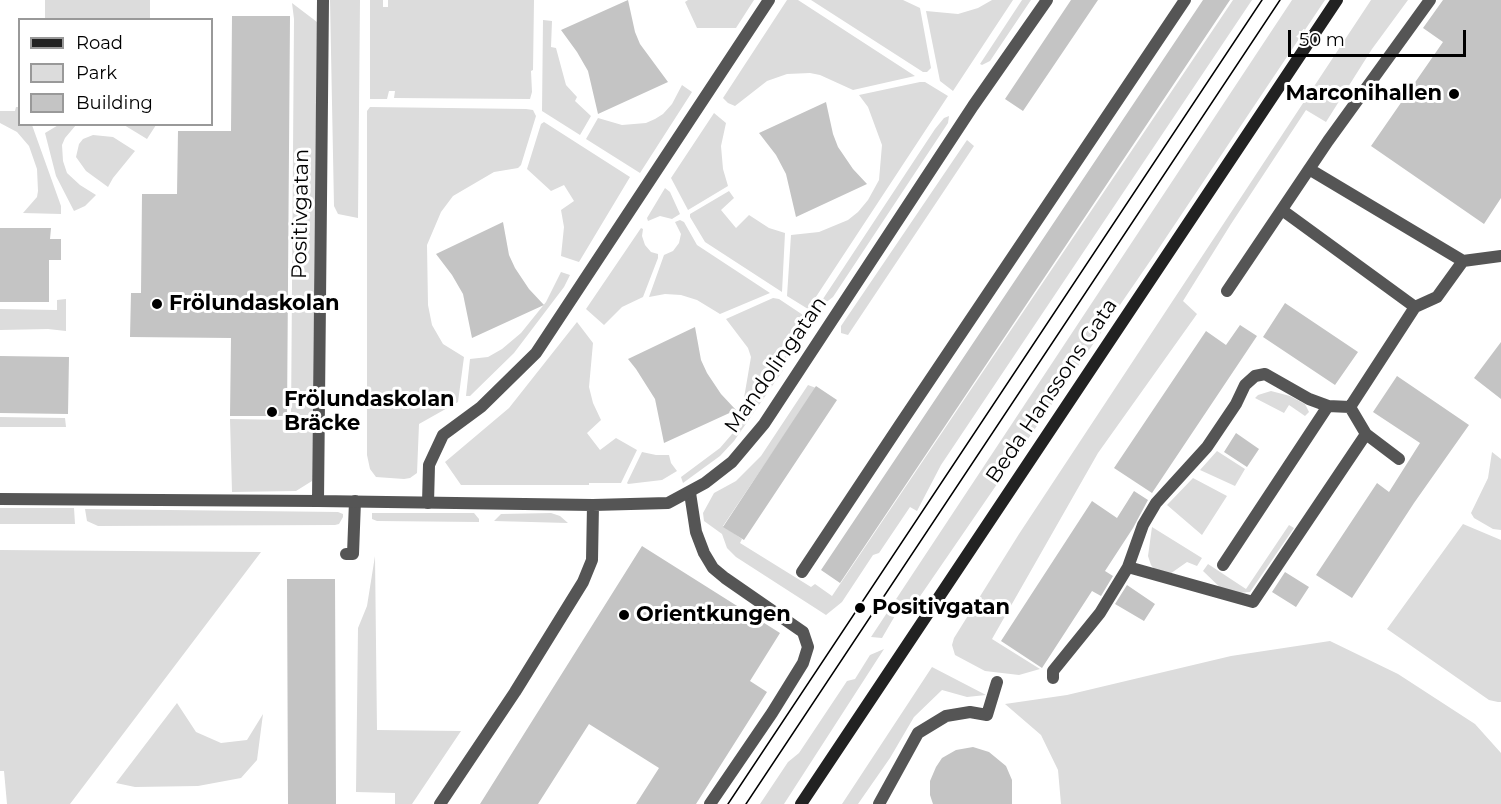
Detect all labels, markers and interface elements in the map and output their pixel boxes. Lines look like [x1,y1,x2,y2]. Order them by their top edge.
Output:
legend [18,18,213,126]
scale bar [1291,18,1470,56]
text: 50 m [1299,29,1345,51]
text: Road [76,32,123,54]
text: Park [76,62,117,84]
place label: Marconihallen [1285,81,1442,107]
marker: Marconihallen [1447,87,1461,101]
text: Building [76,92,153,114]
street label: Positivgatan [287,149,315,279]
place label: Frölundaskolan [169,291,340,317]
street label: Mandolingatan [720,292,832,438]
street label: Beda Hanssons Gata [981,294,1123,488]
marker: Frölundaskolan [150,297,164,311]
place label: Frölundaskolan Bräcke [284,387,455,437]
marker: Frölundaskolan Bräcke [265,405,279,419]
place label: Positivgatan [872,595,1010,621]
marker: Positivgatan [853,601,867,615]
place label: Orientkungen [636,602,791,628]
marker: Orientkungen [617,608,631,622]

